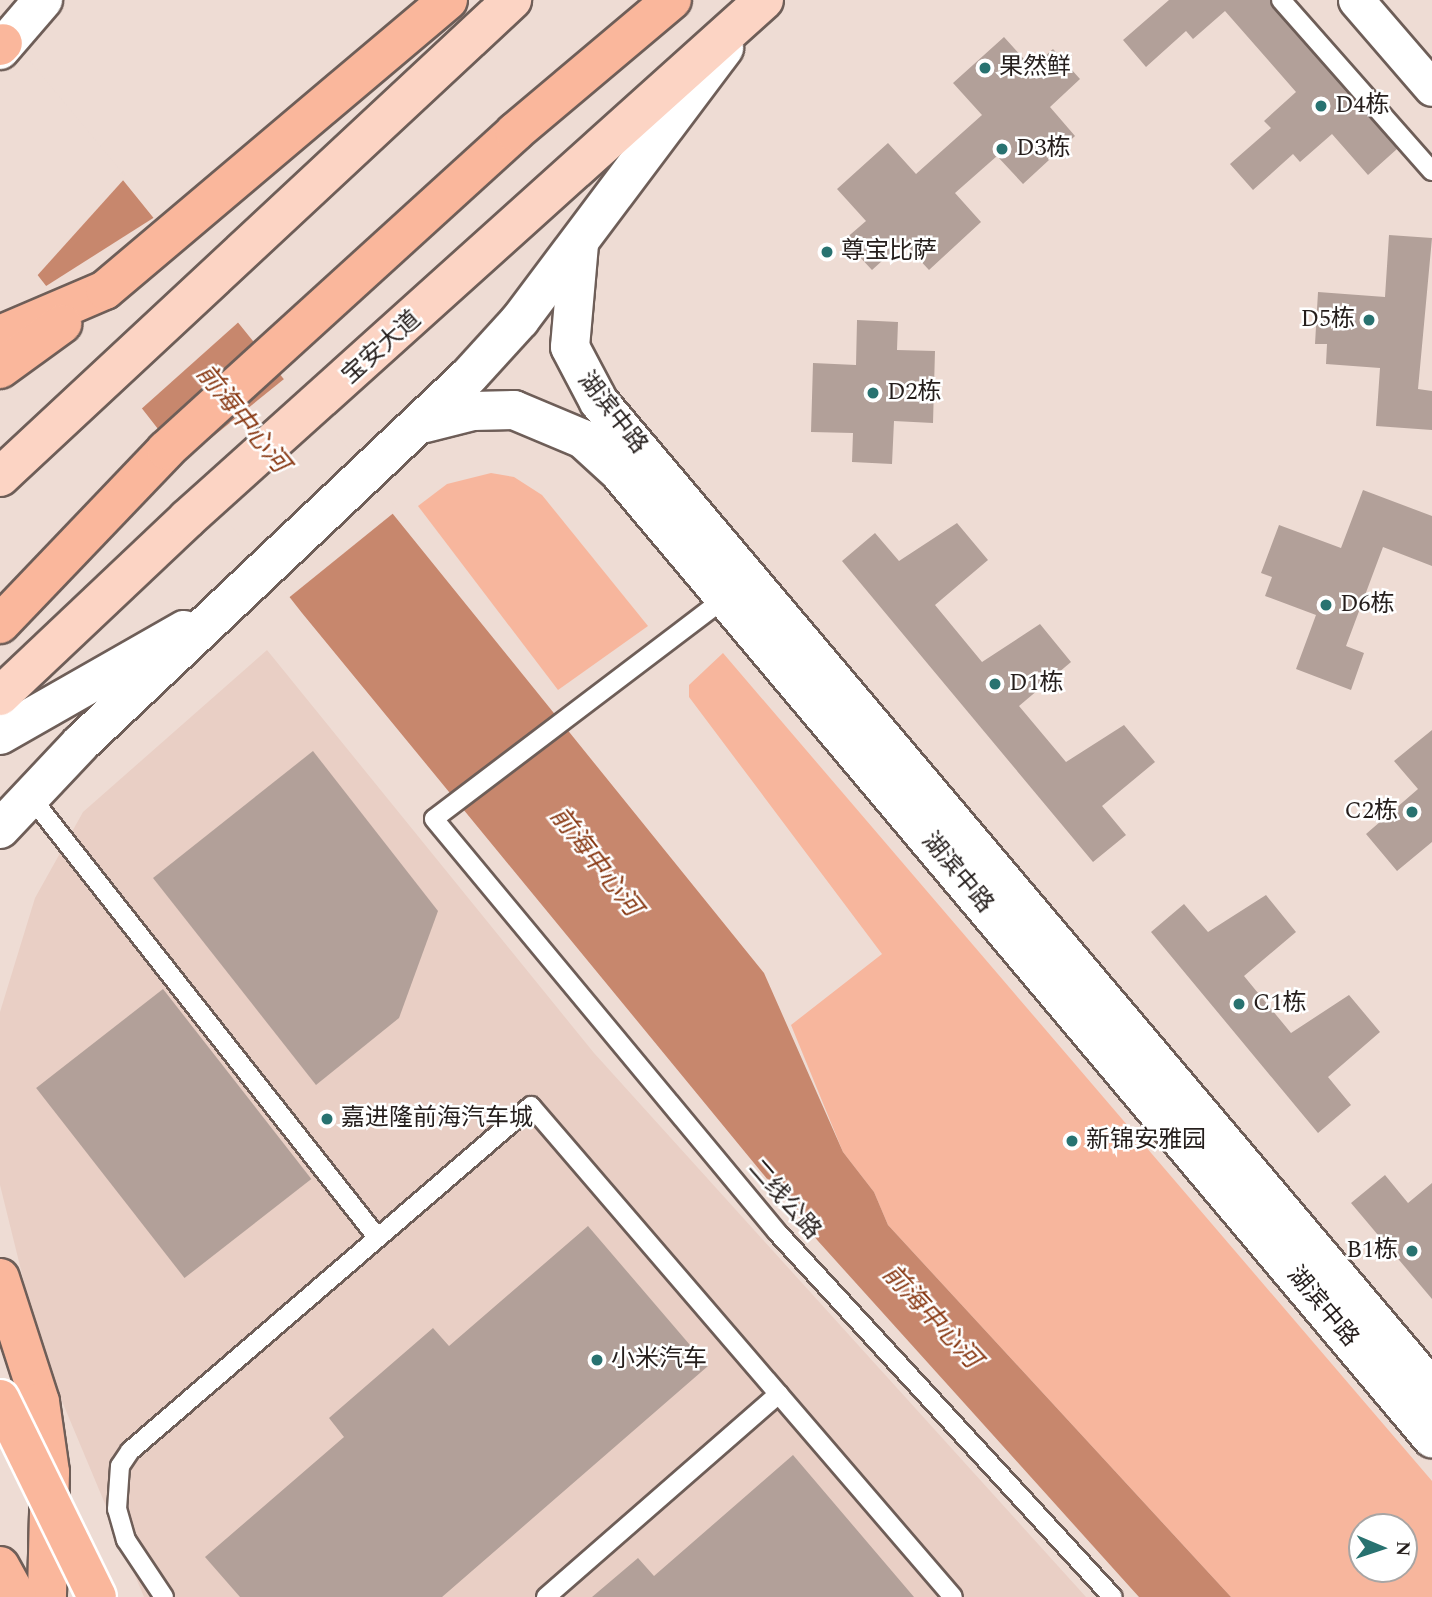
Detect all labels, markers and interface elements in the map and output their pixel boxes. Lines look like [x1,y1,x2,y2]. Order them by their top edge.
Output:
place label: 果然鲜 [999,54,1071,82]
marker: 果然鲜 [977,60,993,76]
place label: D4栋 [1335,92,1390,120]
marker: D4栋 [1313,98,1329,114]
place label: D3栋 [1016,135,1071,163]
marker: D3栋 [994,141,1010,157]
place label: 尊宝比萨 [841,238,937,266]
marker: 尊宝比萨 [819,244,835,260]
street label: 宝安大道 [337,305,427,391]
place label: D5栋 [1300,306,1355,334]
marker: D5栋 [1361,312,1377,328]
water label: 前海中心河 [189,359,295,479]
street label: 湖滨中路 [571,366,653,460]
place label: D2栋 [887,379,942,407]
marker: D2栋 [865,385,881,401]
place label: D6栋 [1340,591,1395,619]
marker: D6栋 [1318,597,1334,613]
place label: D1栋 [1009,670,1064,698]
marker: D1栋 [987,676,1003,692]
place label: C2栋 [1345,798,1398,826]
water label: 前海中心河 [543,801,647,923]
marker: C2栋 [1404,804,1420,820]
street label: 湖滨中路 [915,827,999,919]
place label: C1栋 [1253,990,1306,1018]
marker: C1栋 [1231,996,1247,1012]
place label: 嘉进隆前海汽车城 [341,1105,533,1133]
marker: 嘉进隆前海汽车城 [319,1111,335,1127]
place label: 新锦安雅园 [1086,1127,1206,1155]
marker: 新锦安雅园 [1064,1133,1080,1149]
street label: 二线公路 [742,1154,826,1246]
place label: B1栋 [1346,1237,1398,1265]
marker: B1栋 [1404,1243,1420,1259]
water label: 前海中心河 [875,1259,987,1375]
street label: 湖滨中路 [1280,1261,1364,1353]
place label: 小米汽车 [611,1346,707,1374]
marker: 小米汽车 [589,1352,605,1368]
north arrow [1348,1513,1418,1583]
text: N [1388,1540,1417,1557]

